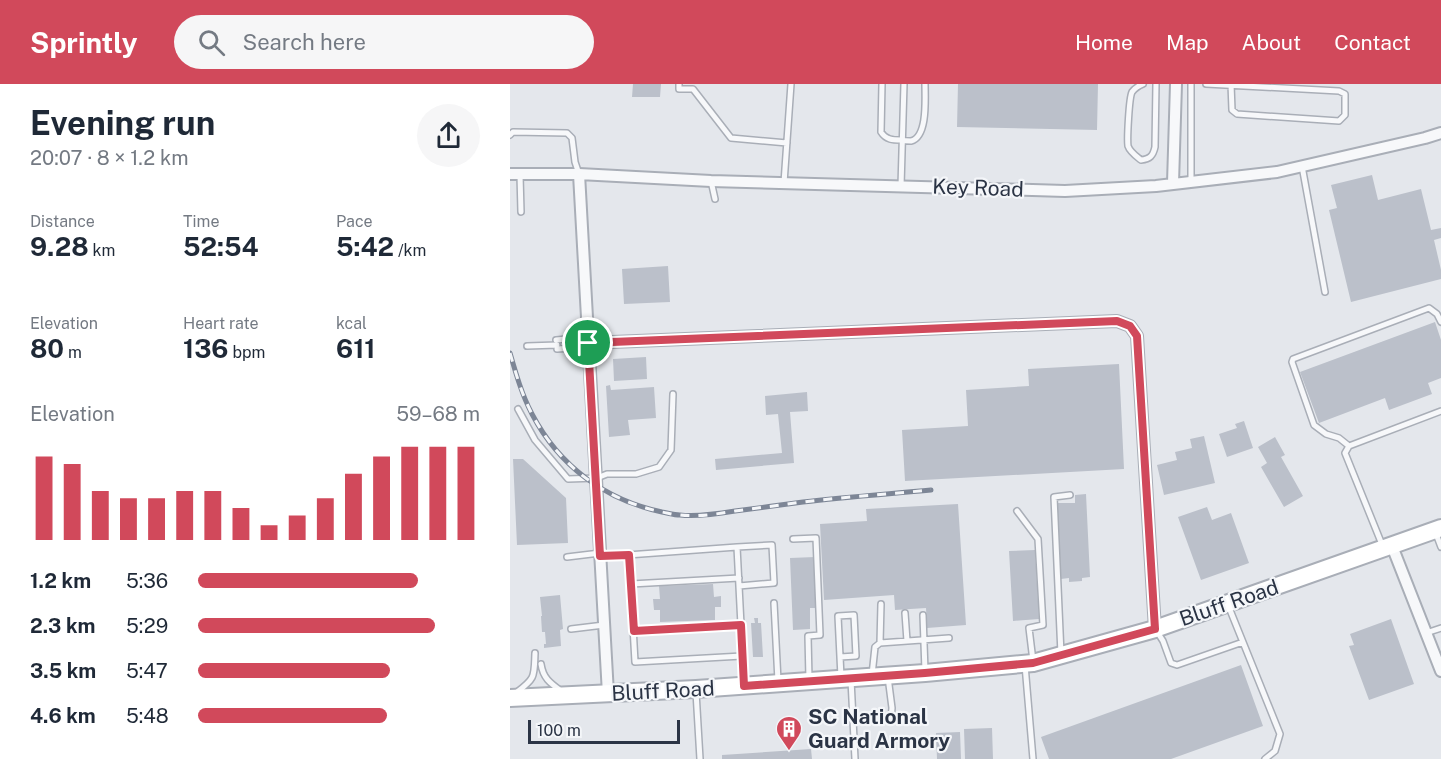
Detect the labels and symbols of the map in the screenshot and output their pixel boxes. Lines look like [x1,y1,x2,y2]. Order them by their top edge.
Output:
street label: Key Road [932,173,1024,202]
pin [562,317,613,368]
street label: Bluff Road [1176,574,1282,631]
street label: Bluff Road [611,675,715,706]
place label: SC National Guard Armory [808,704,950,753]
building icon: SC National Guard Armory [774,714,804,752]
scale bar [528,717,680,744]

